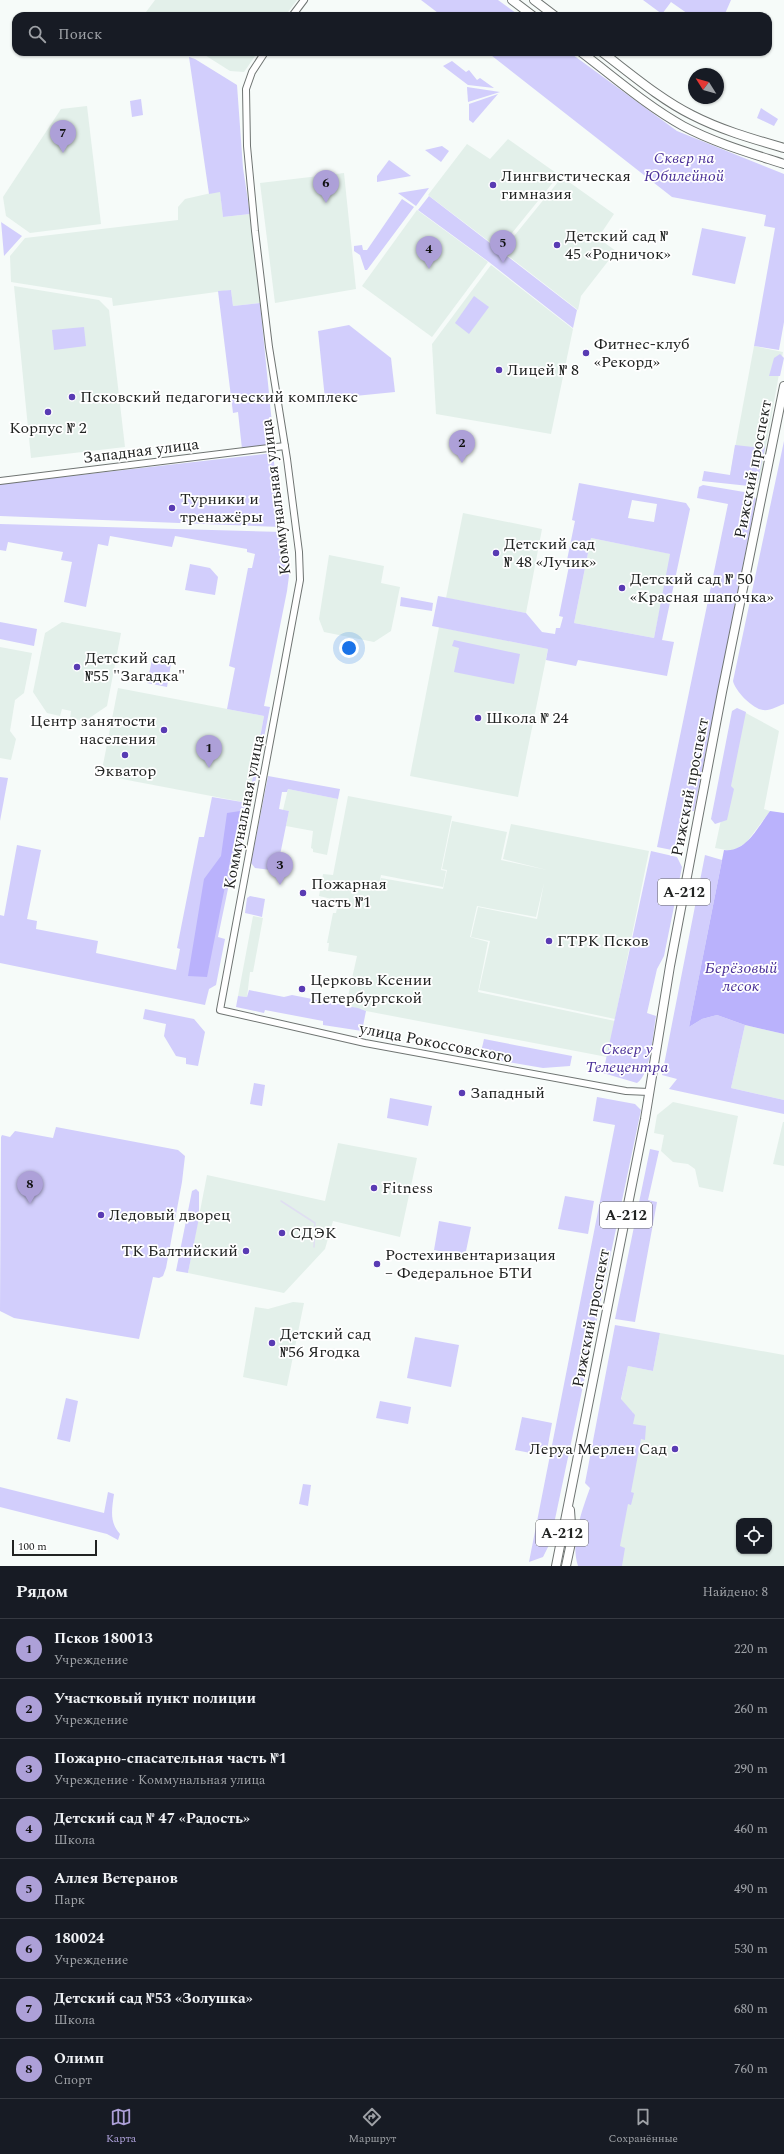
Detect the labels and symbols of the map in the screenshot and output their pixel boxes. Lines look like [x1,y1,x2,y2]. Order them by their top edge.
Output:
north arrow [688,68,724,104]
pin: 7 [50,120,76,153]
park label: Сквер на Юбилейной [644,146,725,188]
place label: Лингвистическая гимназия [501,164,631,206]
pin: 6 [313,170,339,203]
marker: Лингвистическая гимназия [488,180,498,190]
place label: Детский сад № 45 «Родничок» [565,224,671,266]
pin: 5 [490,230,516,263]
pin: 4 [416,236,442,269]
marker: Детский сад № 45 «Родничок» [552,240,562,250]
place label: Фитнес-клуб «Рекорд» [594,332,690,374]
marker: Фитнес-клуб «Рекорд» [581,348,591,358]
place label: Лицей № 8 [507,358,579,382]
marker: Лицей № 8 [494,365,504,375]
place label: Псковский педагогический комплекс [80,385,358,409]
marker: Псковский педагогический комплекс [67,392,77,402]
street label: Рижский проспект [728,398,778,540]
marker: Корпус № 2 [43,407,53,417]
place label: Корпус № 2 [9,416,87,440]
street label: Коммунальная улица [255,417,297,576]
pin: 2 [449,430,475,463]
street label: Западная улица [82,432,201,470]
place label: Турники и тренажёры [180,487,263,529]
marker: Турники и тренажёры [167,503,177,513]
place label: Детский сад № 48 «Лучик» [504,532,596,574]
marker: Детский сад № 48 «Лучик» [491,548,501,558]
place label: Детский сад № 50 «Красная шапочка» [630,567,774,609]
marker: Детский сад № 50 «Красная шапочка» [617,583,627,593]
your location [339,638,359,658]
place label: Детский сад №55 "Загадка" [85,646,185,688]
marker: Детский сад №55 "Загадка" [72,662,82,672]
place label: Школа № 24 [486,706,569,730]
place label: Центр занятости населения [30,709,156,751]
marker: Школа № 24 [473,713,483,723]
street label: Рижский проспект [665,716,715,858]
marker: Центр занятости населения [159,725,169,735]
street label: Коммунальная улица [217,733,271,891]
pin: 1 [196,735,222,768]
marker: Экватор [120,750,130,760]
place label: Экватор [94,759,156,783]
pin: 3 [267,852,293,885]
place label: Пожарная часть №1 [311,872,387,914]
road number: А-212 [658,879,710,905]
marker: Пожарная часть №1 [298,888,308,898]
place label: ГТРК Псков [557,929,649,953]
marker: ГТРК Псков [544,936,554,946]
park label: Берёзовый лесок [705,956,778,998]
place label: Церковь Ксении Петербургской [310,968,432,1010]
marker: Церковь Ксении Петербургской [297,984,307,994]
street label: улица Рокоссовского [357,1016,514,1070]
park label: Сквер у Телецентра [586,1037,668,1079]
place label: Западный [470,1081,545,1105]
marker: Западный [457,1088,467,1098]
pin: 8 [17,1171,43,1204]
place label: Fitness [382,1176,433,1200]
marker: Fitness [369,1183,379,1193]
road number: А-212 [600,1202,652,1228]
place label: Ледовый дворец [109,1203,230,1227]
marker: Ледовый дворец [96,1210,106,1220]
place label: СДЭК [290,1221,337,1245]
marker: СДЭК [277,1228,287,1238]
place label: ТК Балтийский [121,1239,238,1263]
place label: Ростехинвентаризация – Федеральное БТИ [385,1243,556,1285]
marker: ТК Балтийский [241,1246,251,1256]
street label: Рижский проспект [566,1247,616,1389]
marker: Ростехинвентаризация – Федеральное БТИ [372,1259,382,1269]
place label: Детский сад №56 Ягодка [280,1322,371,1364]
marker: Детский сад №56 Ягодка [267,1338,277,1348]
place label: Леруа Мерлен Сад [529,1437,667,1461]
marker: Леруа Мерлен Сад [670,1444,680,1454]
road number: А-212 [536,1520,588,1546]
scale bar [12,1538,97,1557]

